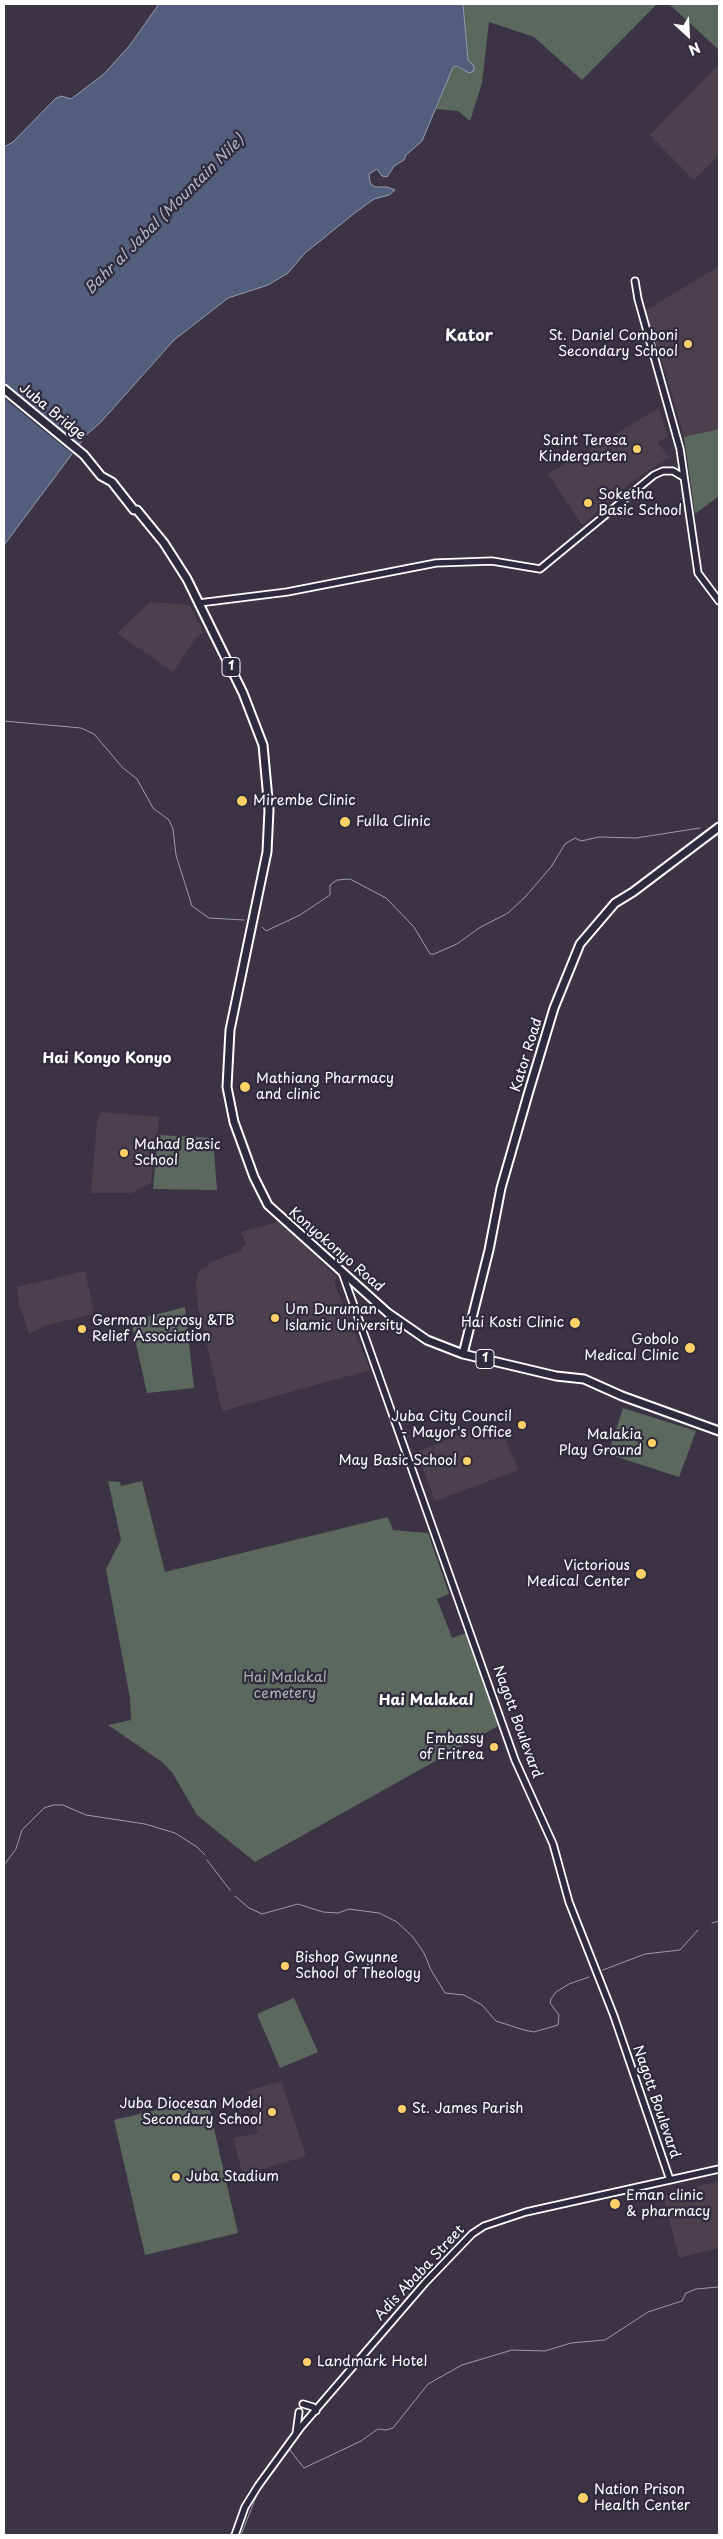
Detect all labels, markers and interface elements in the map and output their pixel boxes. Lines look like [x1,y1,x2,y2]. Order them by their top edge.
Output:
north arrow [663,10,713,60]
text: N [685,37,704,61]
water label: Bahr al Jabal (Mountain Nile) [82,132,248,298]
district label: Kator [445,327,493,347]
place label: St. Daniel Comboni Secondary School [549,328,678,361]
marker: St. Daniel Comboni Secondary School [682,338,694,350]
street label: Juba Bridge [15,380,89,444]
place label: Saint Teresa Kindergarten [539,433,627,466]
marker: Saint Teresa Kindergarten [631,443,643,455]
place label: Soketha Basic School [598,487,682,520]
marker: Soketha Basic School [582,497,594,509]
road number: 1 [222,658,240,676]
place label: Mirembe Clinic [253,793,356,809]
marker: Mirembe Clinic [235,794,249,808]
place label: Fulla Clinic [356,814,430,830]
marker: Fulla Clinic [338,815,352,829]
street label: Kator Road [508,1016,546,1094]
district label: Hai Konyo Konyo [42,1050,172,1068]
place label: Mathiang Pharmacy and clinic [256,1071,394,1104]
marker: Mathiang Pharmacy and clinic [238,1080,252,1094]
place label: Mahad Basic School [134,1137,221,1170]
marker: Mahad Basic School [118,1147,130,1159]
street label: Konyokonyo Road [285,1204,387,1296]
place label: Um Duruman Islamic University [285,1302,403,1334]
marker: Um Duruman Islamic University [269,1312,281,1324]
place label: German Leprosy &TB Relief Association [92,1313,235,1345]
place label: Hai Kosti Clinic [461,1315,564,1331]
marker: Hai Kosti Clinic [568,1316,582,1330]
marker: German Leprosy &TB Relief Association [76,1323,88,1335]
place label: Gobolo Medical Clinic [584,1332,679,1364]
marker: Gobolo Medical Clinic [683,1341,697,1355]
road number: 1 [476,1350,494,1368]
place label: Juba City Council - Mayor's Office [391,1409,512,1441]
marker: Juba City Council - Mayor's Office [516,1419,528,1431]
place label: Malakia Play Ground [559,1427,642,1460]
marker: Malakia Play Ground [646,1437,658,1449]
place label: May Basic School [339,1453,457,1469]
marker: May Basic School [461,1455,473,1467]
place label: Victorious Medical Center [527,1558,630,1590]
marker: Victorious Medical Center [634,1567,648,1581]
street label: Nagott Boulevard [489,1664,545,1780]
park label: Hai Malakal cemetery [243,1670,327,1702]
district label: Hai Malakal [379,1692,473,1710]
place label: Embassy of Eritrea [419,1731,484,1764]
marker: Embassy of Eritrea [488,1741,500,1753]
place label: Bishop Gwynne School of Theology [295,1950,421,1982]
marker: Bishop Gwynne School of Theology [279,1960,291,1972]
street label: Nagott Boulevard [629,2043,683,2161]
place label: Juba Diocesan Model Secondary School [120,2096,262,2128]
place label: St. James Parish [412,2101,523,2117]
marker: St. James Parish [396,2103,408,2115]
marker: Juba Diocesan Model Secondary School [266,2106,278,2118]
place label: Juba Stadium [186,2169,279,2185]
marker: Juba Stadium [170,2171,182,2183]
place label: Eman clinic & pharmacy [626,2188,710,2220]
marker: Eman clinic & pharmacy [608,2197,622,2211]
street label: Adis Ababa Street [372,2222,468,2324]
place label: Landmark Hotel [317,2354,427,2370]
marker: Landmark Hotel [301,2356,313,2368]
place label: Nation Prison Health Center [594,2482,690,2514]
marker: Nation Prison Health Center [576,2491,590,2505]

